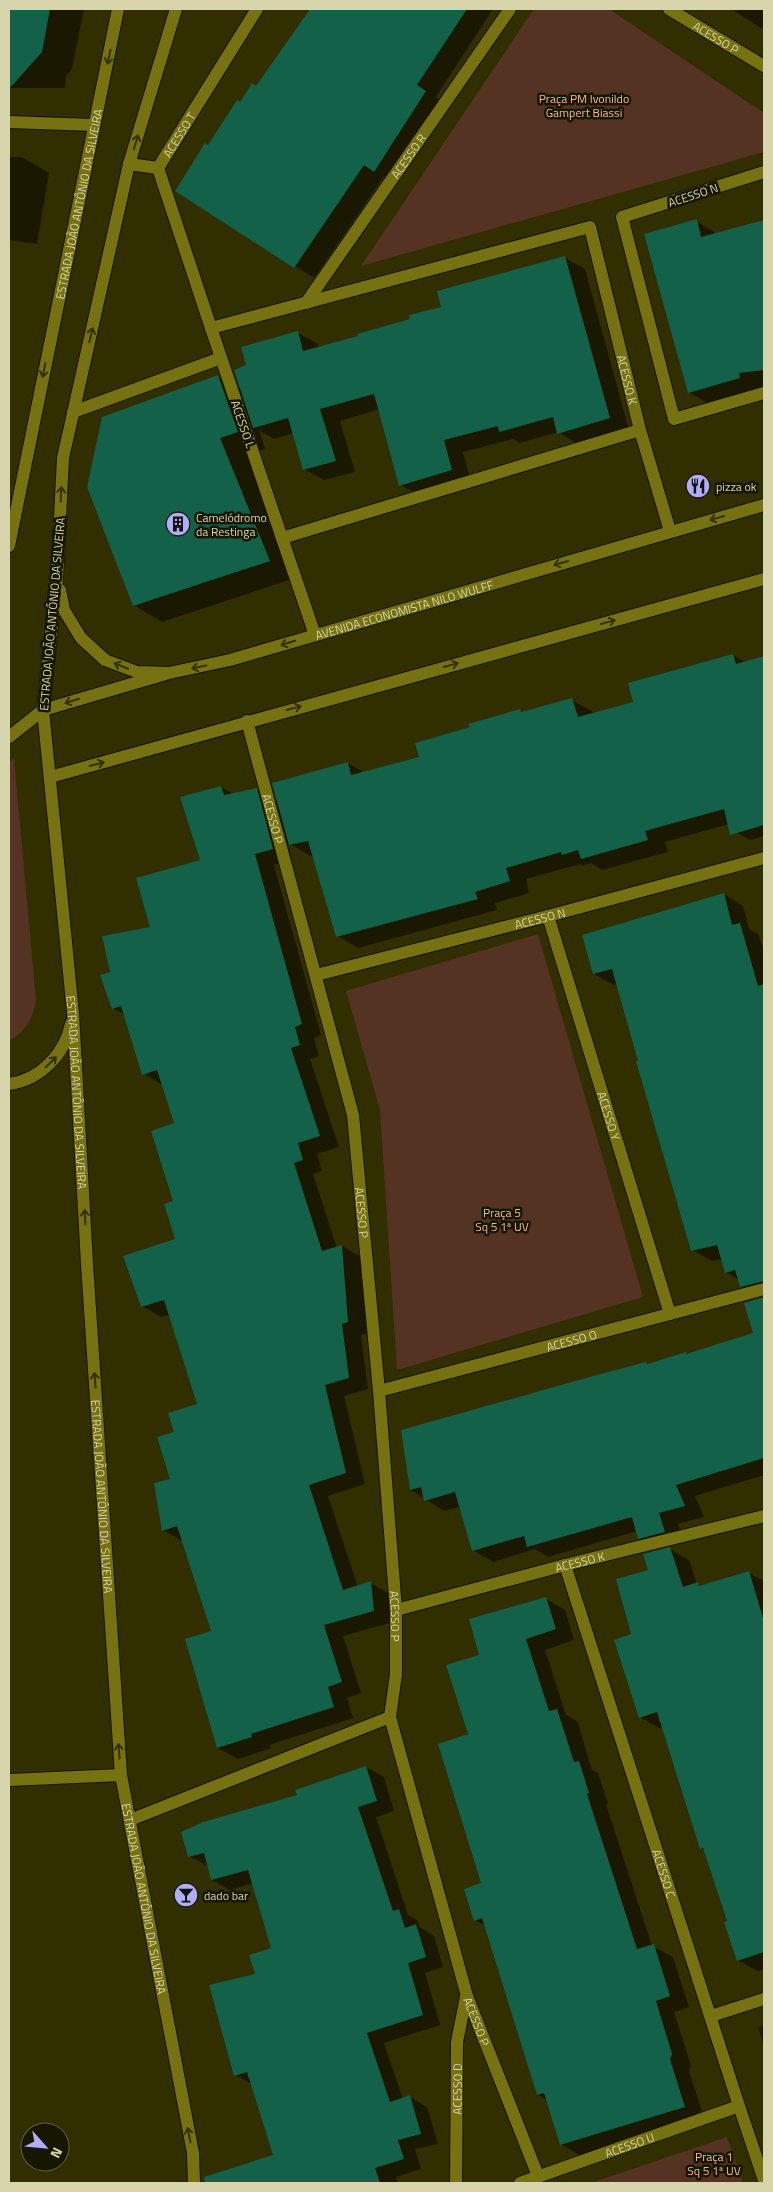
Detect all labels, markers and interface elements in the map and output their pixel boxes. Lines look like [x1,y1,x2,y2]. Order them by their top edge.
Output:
street label: ACESSO P [689,16,743,59]
one-way arrow [103,48,113,64]
park label: Praça PM Ivonildo Gampert Biassi [539,89,629,122]
street label: ESTRADA JOÃO ANTÔNIO DA SILVEIRA [50,107,107,301]
street label: ACESSO T [158,108,201,161]
street label: ACESSO R [386,130,430,182]
one-way arrow [131,135,141,151]
street label: ACESSO N [665,178,721,212]
one-way arrow [87,327,96,343]
street label: ACESSO K [612,353,643,407]
one-way arrow [39,362,49,378]
street label: ACESSO L [226,398,260,451]
restaurant icon: pizza ok [685,473,711,499]
place label: pizza ok [716,477,757,496]
one-way arrow [57,486,66,502]
place label: Camelódromo da Restinga [196,508,267,541]
building icon: Camelódromo da Restinga [165,511,191,537]
one-way arrow [710,514,726,524]
street label: ESTRADA JOÃO ANTÔNIO DA SILVEIRA [34,517,70,711]
one-way arrow [553,559,569,569]
street label: AVENIDA ECONOMISTA NILO WULFF [313,575,496,644]
one-way arrow [599,617,615,626]
one-way arrow [280,639,296,649]
one-way arrow [443,660,459,669]
one-way arrow [114,661,130,670]
one-way arrow [192,663,208,672]
one-way arrow [64,697,80,707]
one-way arrow [286,703,302,712]
one-way arrow [89,759,105,768]
street label: ACESSO P [257,791,289,846]
street label: ACESSO N [512,902,567,934]
street label: ESTRADA JOÃO ANTÔNIO DA SILVEIRA [62,995,92,1190]
one-way arrow [45,1056,57,1068]
street label: ACESSO Y [593,1089,626,1143]
street label: ACESSO P [350,1186,374,1239]
park label: Praça 5 Sq 5 1ª UV [475,1203,529,1236]
one-way arrow [80,1210,89,1226]
street label: ACESSO O [544,1324,599,1356]
one-way arrow [90,1372,100,1388]
street label: ESTRADA JOÃO ANTÔNIO DA SILVEIRA [87,1399,118,1594]
street label: ACESSO K [553,1546,607,1577]
street label: ACESSO P [385,1590,406,1642]
one-way arrow [115,1744,124,1760]
street label: ESTRADA JOÃO ANTÔNIO DA SILVEIRA [117,1802,172,1996]
street label: ACESSO C [647,1847,681,1901]
bar icon: dado bar [173,1882,199,1908]
place label: dado bar [204,1886,248,1905]
street label: ACESSO P [459,1994,495,2049]
street label: ACESSO D [447,2063,466,2115]
north arrow [20,2122,70,2172]
one-way arrow [184,2127,194,2143]
street label: ACESSO U [602,2127,657,2162]
text: N [45,2144,69,2162]
park label: Praça 1 Sq 5 1ª UV [687,2147,741,2180]

